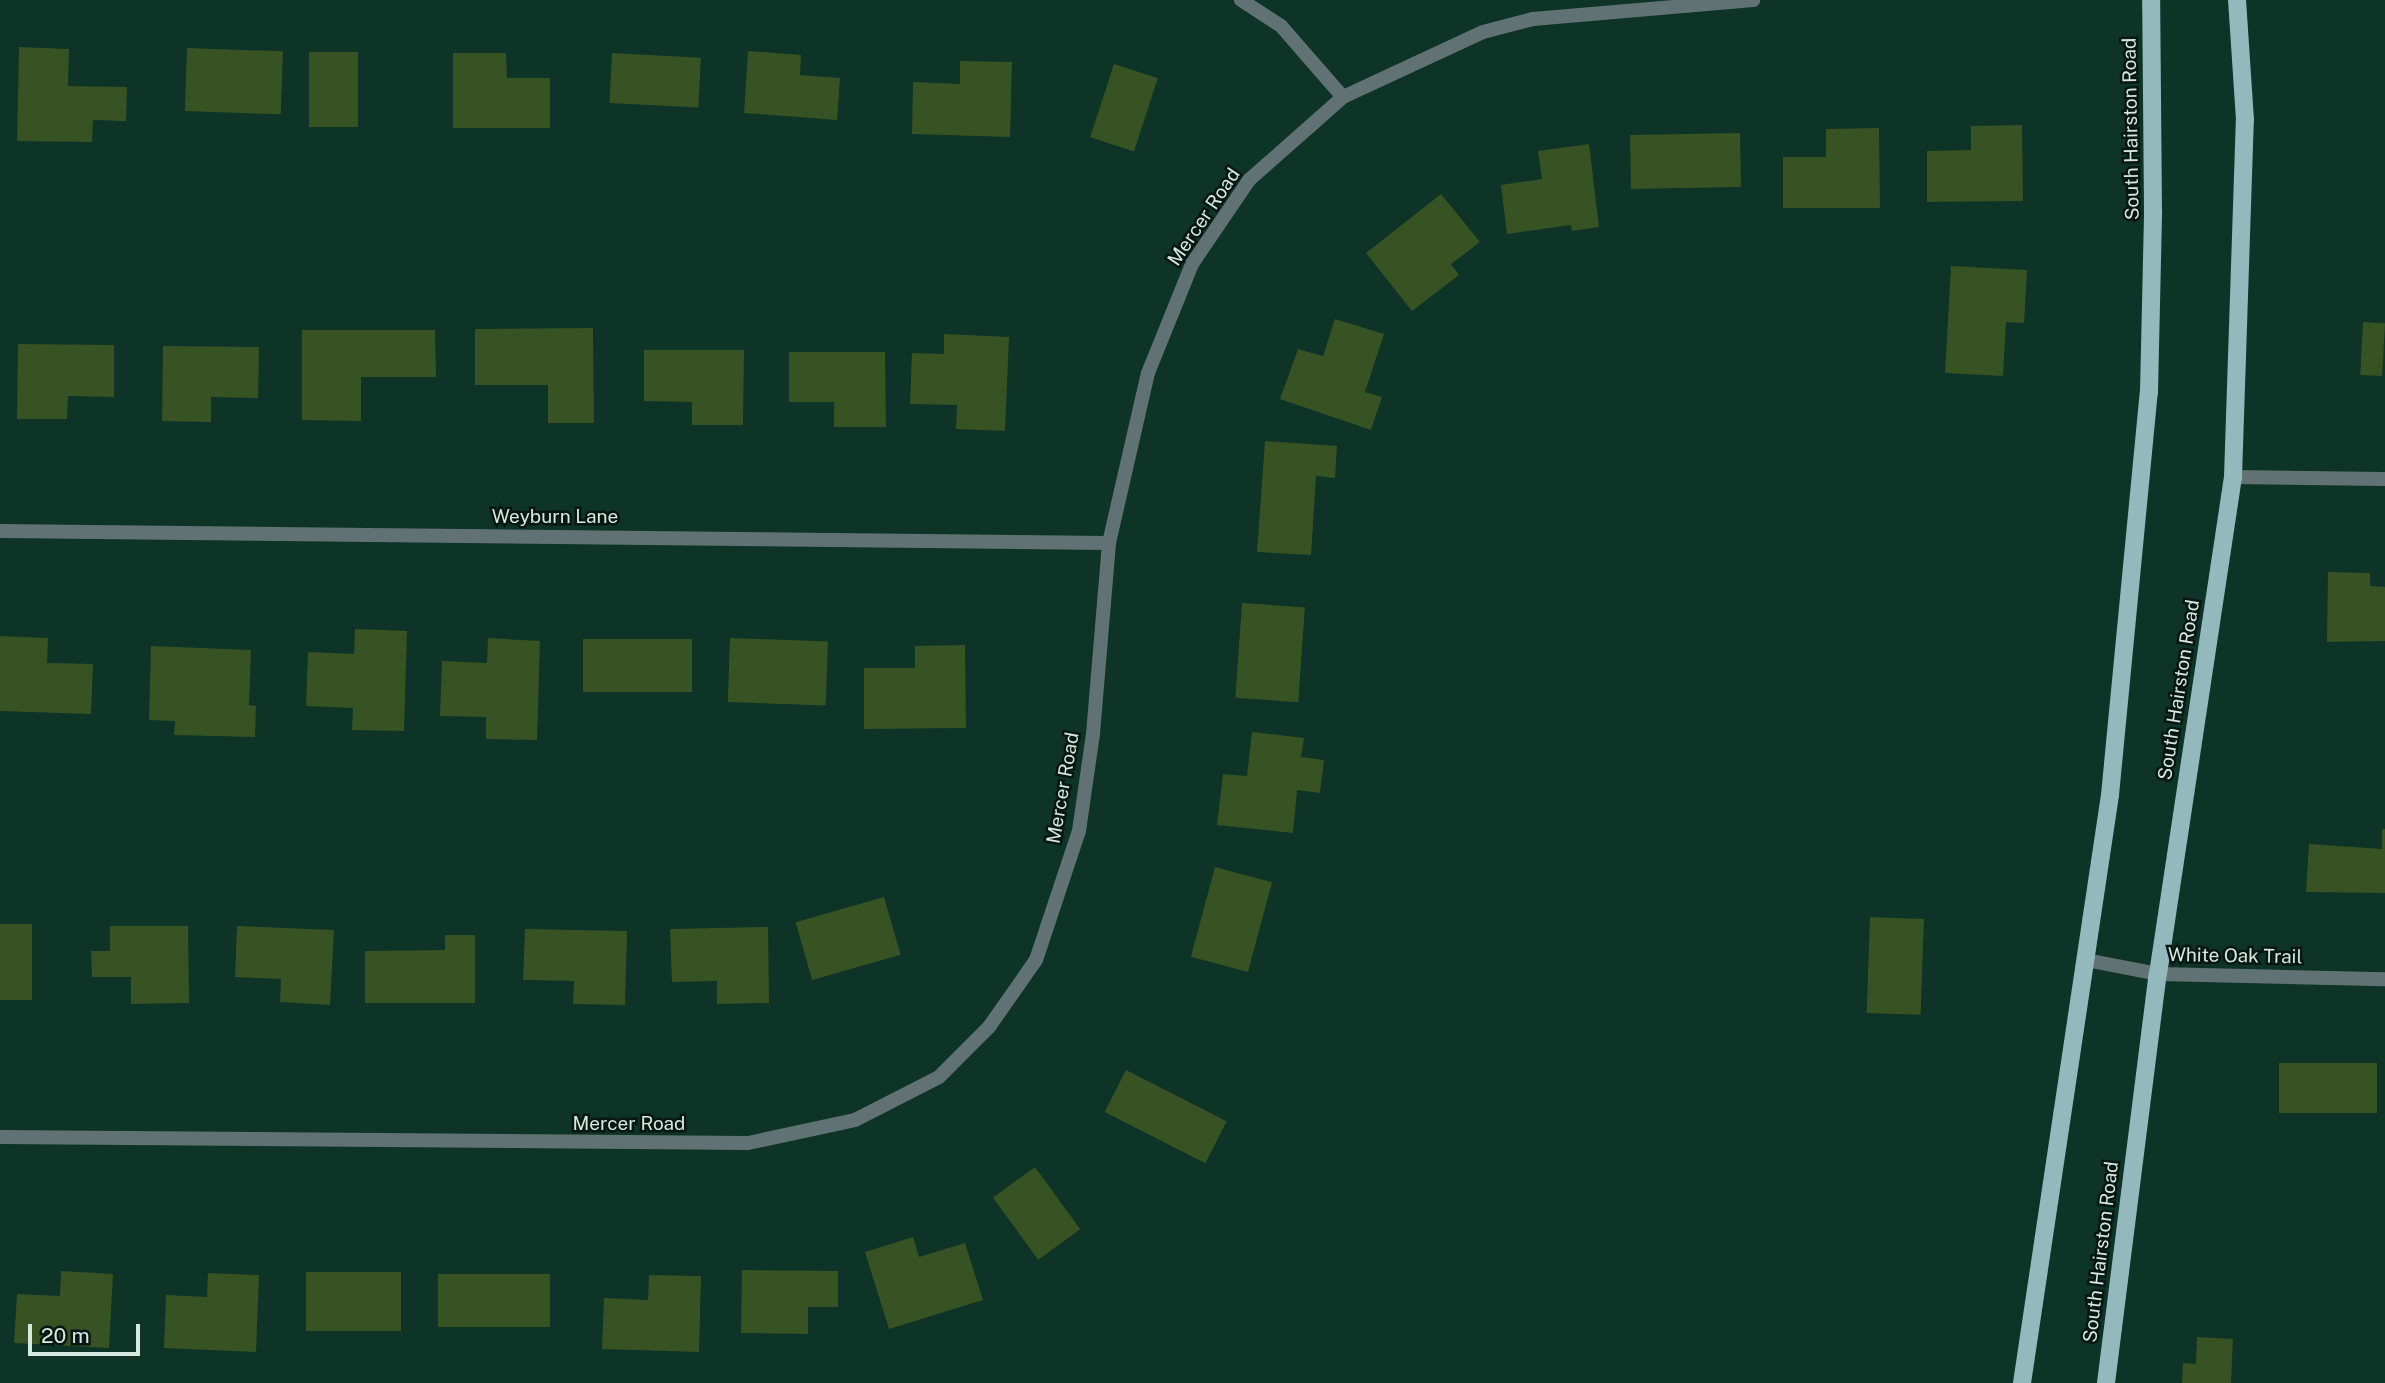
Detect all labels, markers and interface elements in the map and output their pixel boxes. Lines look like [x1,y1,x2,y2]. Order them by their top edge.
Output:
street label: South Hairston Road [2118,38,2144,220]
street label: Mercer Road [1163,164,1245,270]
street label: Weyburn Lane [492,506,618,528]
street label: South Hairston Road [2153,598,2205,782]
street label: Mercer Road [1042,730,1084,846]
street label: White Oak Trail [2167,943,2303,969]
street label: Mercer Road [573,1113,685,1135]
street label: South Hairston Road [2079,1160,2123,1344]
scale bar [32,1310,144,1354]
text: 20 m [41,1323,90,1348]

